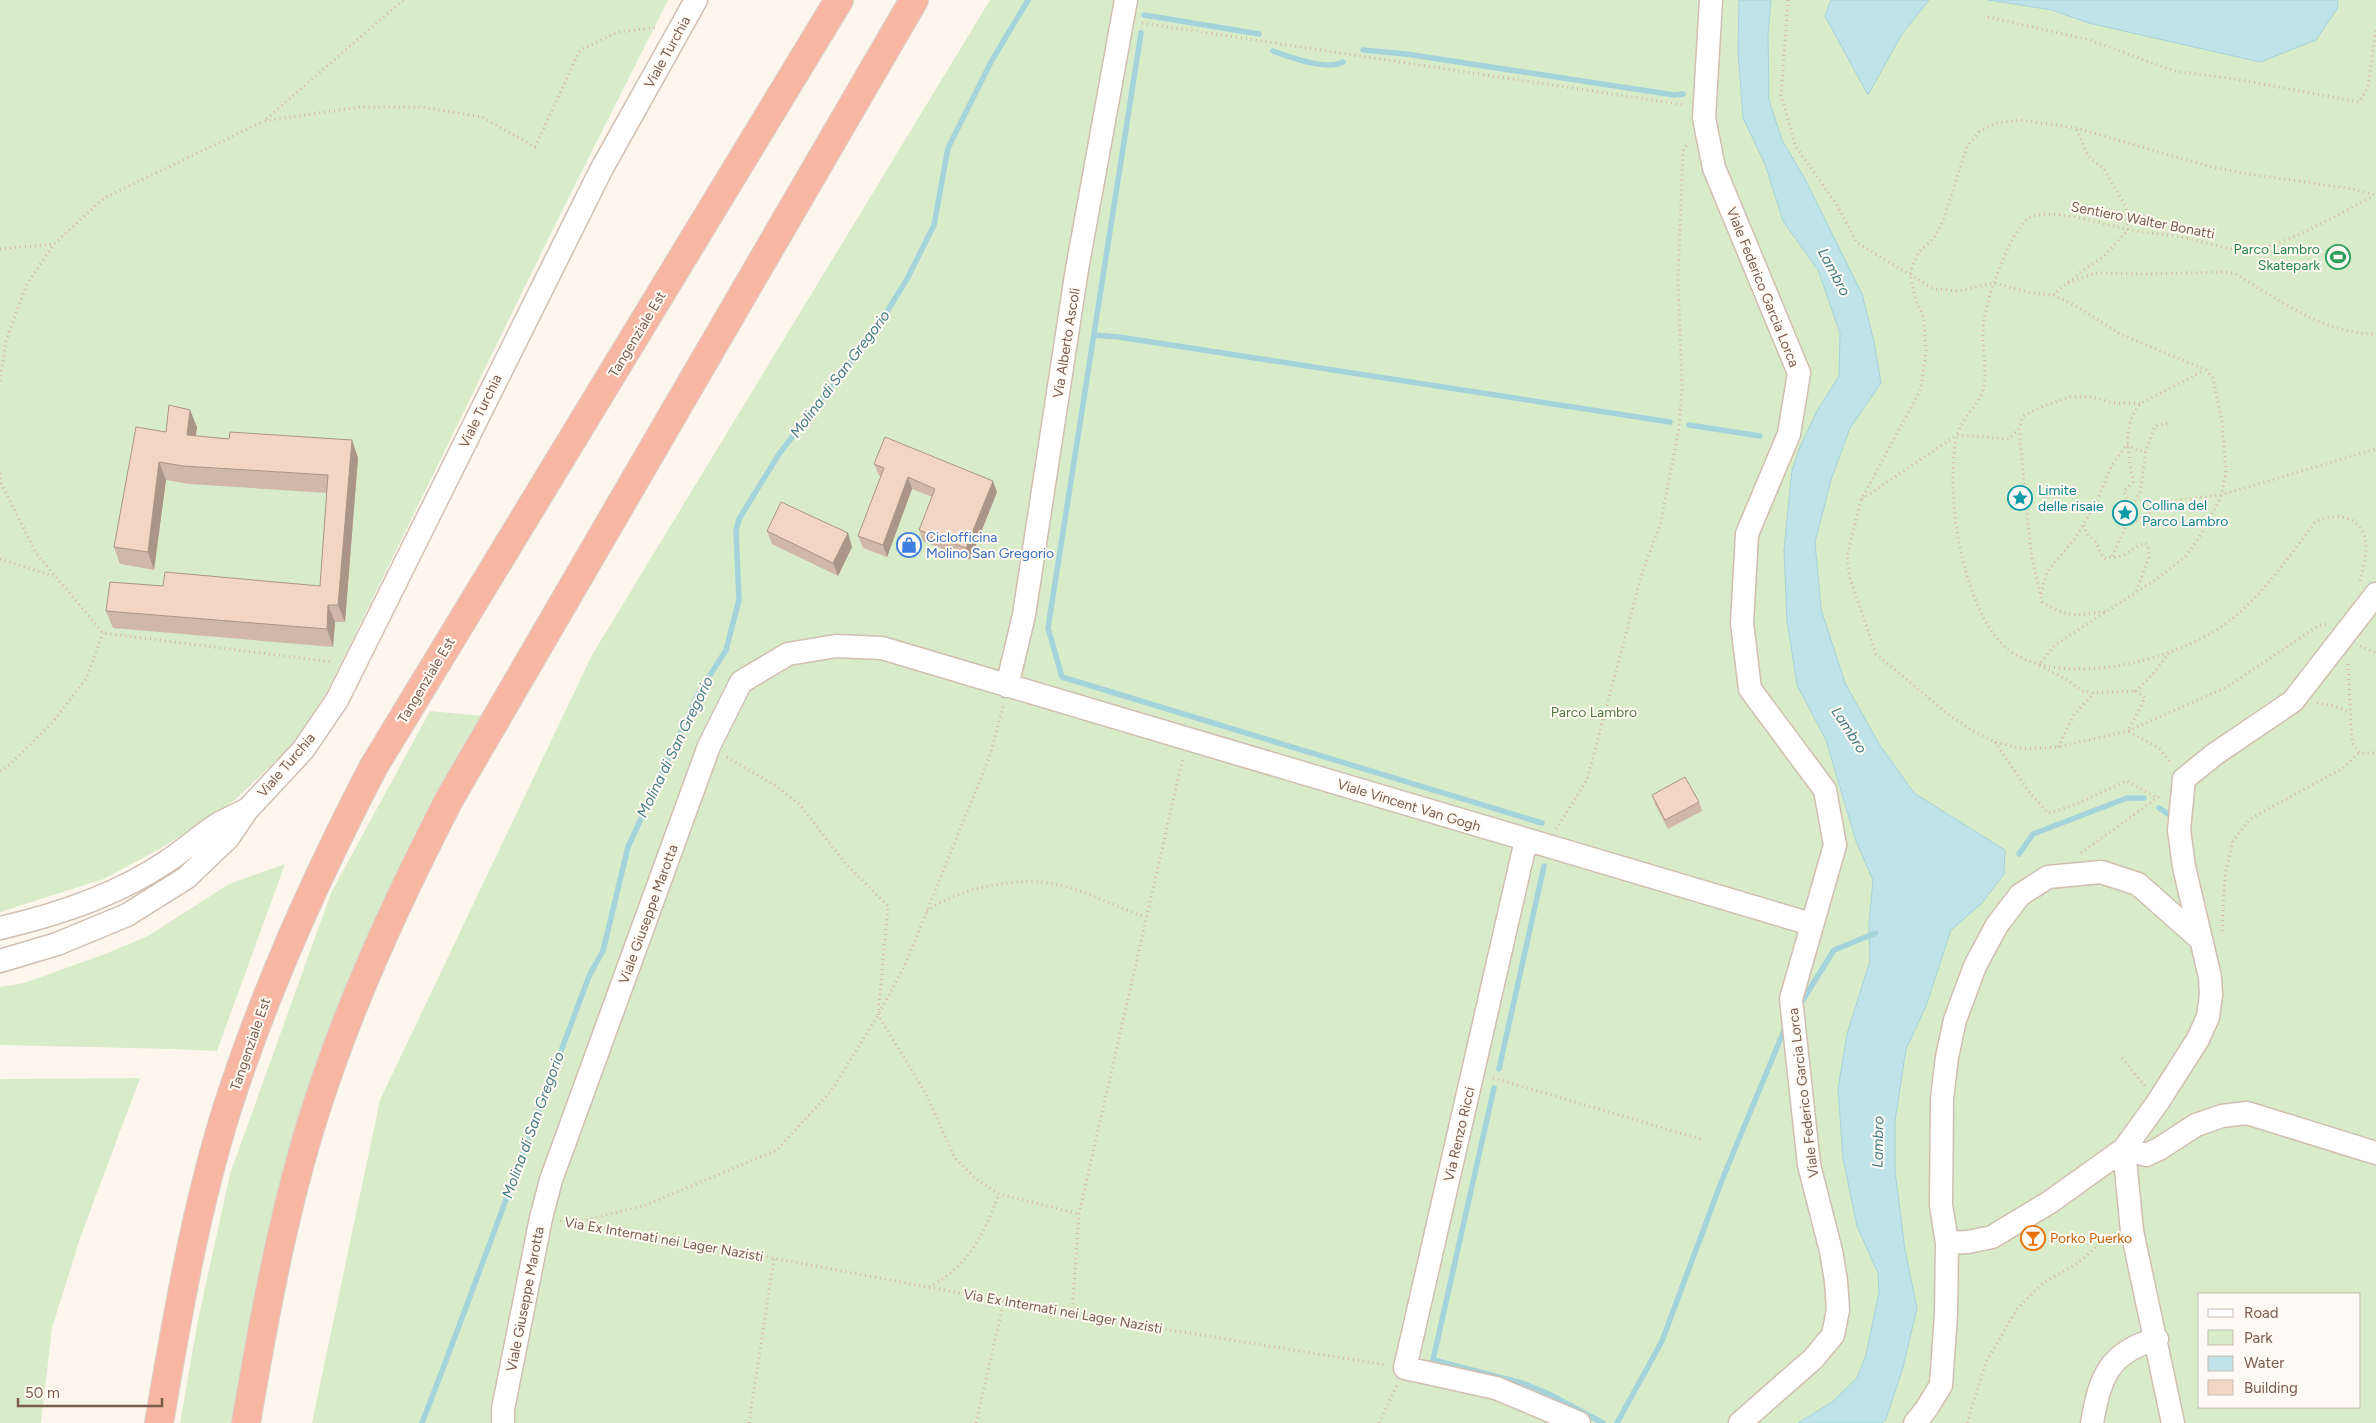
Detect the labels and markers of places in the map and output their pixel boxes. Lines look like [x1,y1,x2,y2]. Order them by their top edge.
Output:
place label: Parco Lambro Skatepark [2234,241,2320,274]
sports icon: Parco Lambro Skatepark [2325,244,2351,270]
place label: Limite delle risaie [2038,482,2104,515]
place icon: Limite delle risaie [2007,485,2033,511]
place label: Collina del Parco Lambro [2142,497,2228,530]
place icon: Collina del Parco Lambro [2112,500,2138,526]
place label: Ciclofficina Molino San Gregorio [926,529,1054,562]
shop icon: Ciclofficina Molino San Gregorio [896,532,922,558]
bar icon: Porko Puerko [2020,1225,2046,1251]
place label: Porko Puerko [2050,1230,2132,1247]

